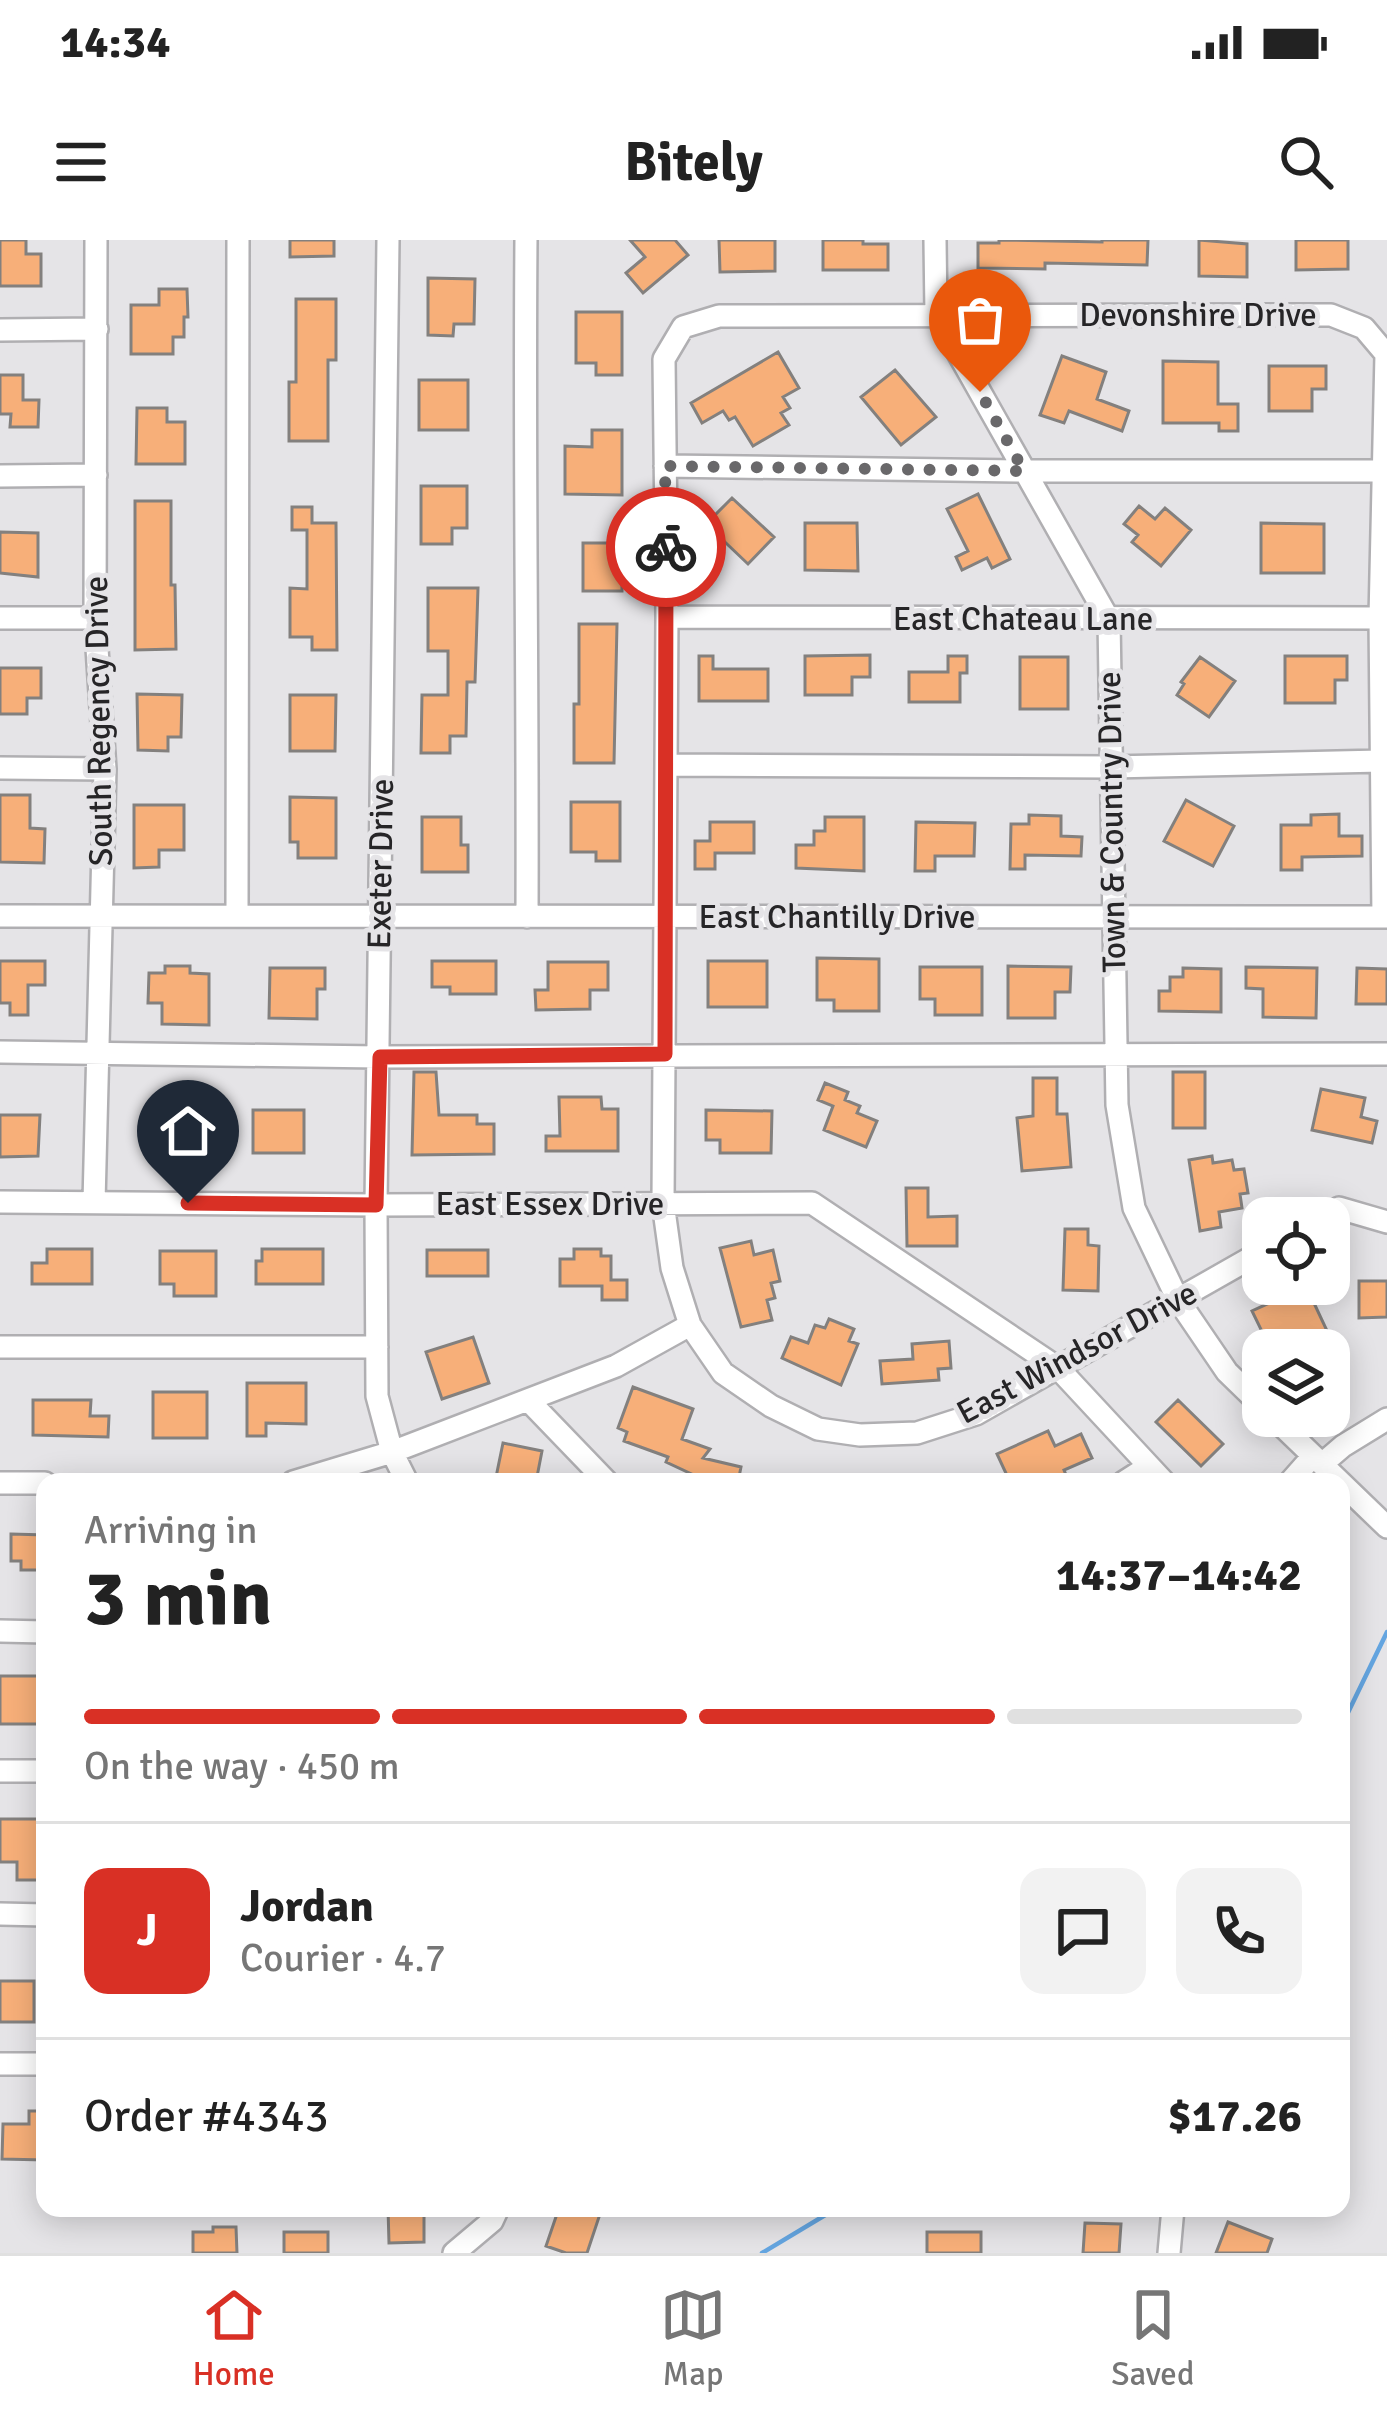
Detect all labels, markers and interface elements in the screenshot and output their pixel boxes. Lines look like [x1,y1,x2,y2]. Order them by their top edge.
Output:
text: 14:34 [60,15,170,70]
icon: menu [48,129,114,195]
text: Bitely [624,129,763,196]
icon: search [1273,129,1339,195]
pin [929,269,1031,392]
icon: bag [947,287,1013,353]
street label: Devonshire Drive [1079,295,1317,336]
courier [606,487,726,607]
icon: bike [633,514,699,580]
street label: South Regency Drive [76,576,122,866]
street label: East Chateau Lane [893,599,1153,640]
street label: Town & Country Drive [1089,671,1135,973]
street label: Exeter Drive [359,778,403,950]
street label: East Chantilly Drive [699,897,975,938]
pin [137,1080,239,1203]
icon: home [155,1098,221,1164]
street label: East Essex Drive [436,1184,664,1225]
map controls [1242,1197,1350,1437]
button: locate [1242,1197,1350,1305]
street label: East Windsor Drive [950,1273,1204,1433]
button: layers [1242,1329,1350,1437]
text: Arriving in [84,1506,258,1554]
text: 14:37–14:42 [1056,1548,1302,1603]
text: 3 min [84,1551,272,1647]
text: On the way · 450 m [84,1742,400,1790]
button: chat [1020,1868,1146,1994]
button: phone [1176,1868,1302,1994]
text: Jordan [240,1879,374,1934]
text: J [136,1903,158,1958]
text: Courier · 4.7 [240,1934,446,1982]
text: Order #4343 [84,2089,329,2144]
text: $17.26 [1168,2089,1302,2144]
tab: Home [193,2282,275,2395]
tab: Map [660,2282,726,2395]
tab: Saved [1111,2282,1194,2395]

